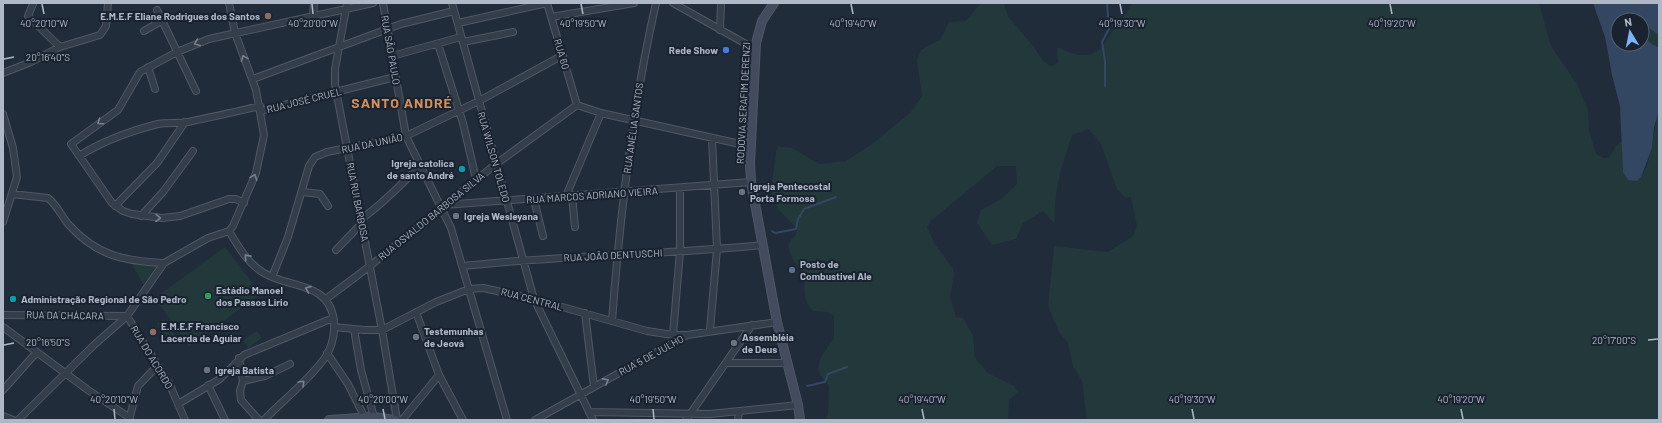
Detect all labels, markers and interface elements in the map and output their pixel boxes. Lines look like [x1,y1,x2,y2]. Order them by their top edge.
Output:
place label: E.M.E.F Eliane Rodrigues dos Santos [100,10,260,22]
marker: E.M.E.F Eliane Rodrigues dos Santos [263,11,273,21]
north arrow [1610,12,1650,52]
street label: RUA SÃO PAULO [379,14,403,86]
text: N [1623,15,1633,29]
text: 40°20'10"W [20,17,68,29]
text: 40°20'00"W [288,17,338,29]
text: 40°19'50"W [559,17,607,29]
text: 40°19'40"W [829,17,877,29]
text: 40°19'30"W [1098,17,1146,29]
text: 40°19'20"W [1368,17,1416,29]
street label: RUA 60 [552,37,572,71]
one-way arrow [194,39,201,47]
street label: RODOVIA SERAFIM DERENZI [734,42,752,164]
place label: Rede Show [669,44,718,56]
marker: Rede Show [721,45,731,55]
text: 20°16'40"S [26,51,70,63]
one-way arrow [241,55,249,62]
street label: RUA ANÉLIA SANTOS [621,82,645,174]
street label: RUA JOSÉ CRUEL [265,85,343,115]
district label: SANTO ANDRÉ [351,94,453,111]
street label: RUA WILSON TOLEDO [475,110,513,204]
one-way arrow [97,117,104,125]
street label: RUA DA UNIÃO [340,131,404,155]
place label: Igreja catolica de santo André [387,157,455,181]
street label: RUA RUI BARBOSA [344,161,372,243]
marker: Igreja catolica de santo André [457,164,467,174]
street label: RUA OSVALDO BARBOSA SILVA [376,169,486,263]
one-way arrow [249,173,258,180]
place label: Igreja Pentecostal Porta Formosa [750,180,830,204]
street label: RUA MARCOS ADRIANO VIEIRA [526,184,658,206]
marker: Igreja Pentecostal Porta Formosa [737,187,747,197]
place label: Igreja Wesleyana [464,210,538,222]
marker: Igreja Wesleyana [451,211,461,221]
one-way arrow [155,213,161,222]
street label: RUA JOÃO DENTUSCHI [563,246,663,264]
one-way arrow [245,255,252,262]
place label: Posto de Combustivel Ale [800,258,872,282]
marker: Posto de Combustivel Ale [787,265,797,275]
place label: Estádio Manoel dos Passos Lirio [216,284,289,308]
one-way arrow [304,285,311,293]
street label: RUA CENTRAL [500,285,564,313]
marker: Estádio Manoel dos Passos Lirio [203,291,213,301]
place label: Administração Regional de São Pedro [21,293,187,305]
marker: Administração Regional de São Pedro [8,294,18,304]
street label: RUA DA CHÁCARA [26,308,104,322]
place label: E.M.E.F Francisco Lacerda de Aguiar [161,320,242,344]
street label: RUA DO ACORDO [128,323,176,391]
place label: Testemunhas de Jeová [424,325,484,349]
marker: E.M.E.F Francisco Lacerda de Aguiar [148,327,158,337]
place label: Assembléia de Deus [742,331,794,355]
marker: Testemunhas de Jeová [411,332,421,342]
street label: RUA 5 DE JULHO [616,332,686,378]
text: 20°17'00"S [1592,334,1636,346]
text: 20°16'50"S [26,336,70,348]
marker: Assembléia de Deus [729,338,739,348]
place label: Igreja Batista [215,364,274,376]
marker: Igreja Batista [202,365,212,375]
one-way arrow [602,378,609,385]
one-way arrow [297,380,304,388]
text: 40°20'10"W [90,393,138,405]
text: 40°20'00"W [358,393,408,405]
text: 40°19'50"W [629,393,677,405]
text: 40°19'40"W [898,393,946,405]
text: 40°19'30"W [1168,393,1216,405]
text: 40°19'20"W [1437,393,1485,405]

